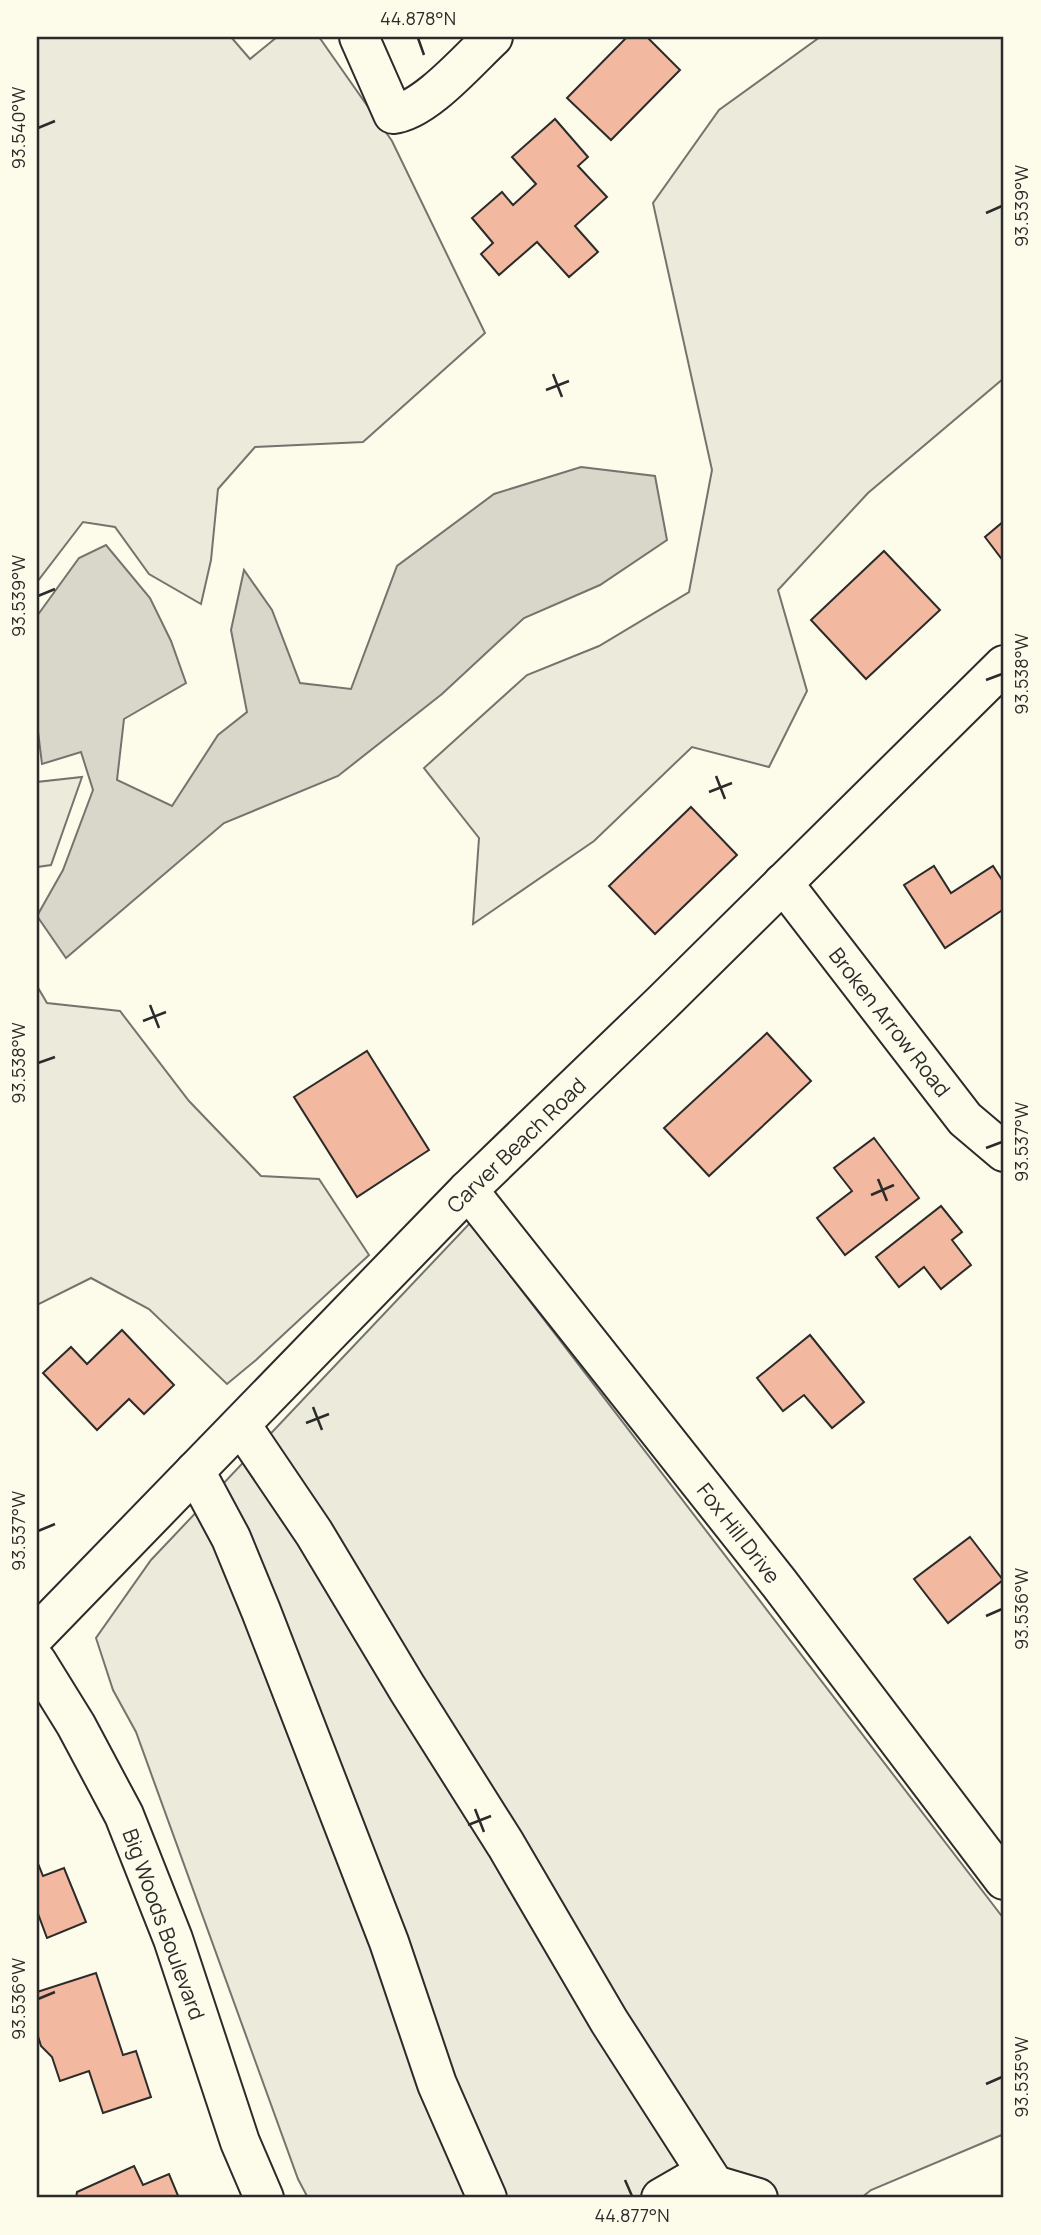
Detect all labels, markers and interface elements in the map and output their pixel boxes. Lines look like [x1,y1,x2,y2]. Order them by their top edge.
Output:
text: 44.878°N [380,6,456,30]
text: 93.540°W [6,87,30,169]
text: 93.539°W [1009,165,1033,247]
text: 93.539°W [6,555,30,637]
text: 93.538°W [1009,633,1033,715]
street label: Broken Arrow Road [823,942,957,1102]
text: 93.538°W [6,1022,30,1104]
street label: Carver Beach Road [440,1071,592,1219]
text: 93.537°W [1009,1102,1033,1182]
street label: Fox Hill Drive [691,1477,787,1589]
text: 93.537°W [6,1491,30,1571]
text: 93.536°W [1009,1568,1033,1650]
street label: Big Woods Boulevard [116,1825,212,2023]
text: 93.536°W [6,1958,30,2040]
text: 93.535°W [1009,2036,1033,2118]
text: 44.877°N [594,2203,670,2227]

